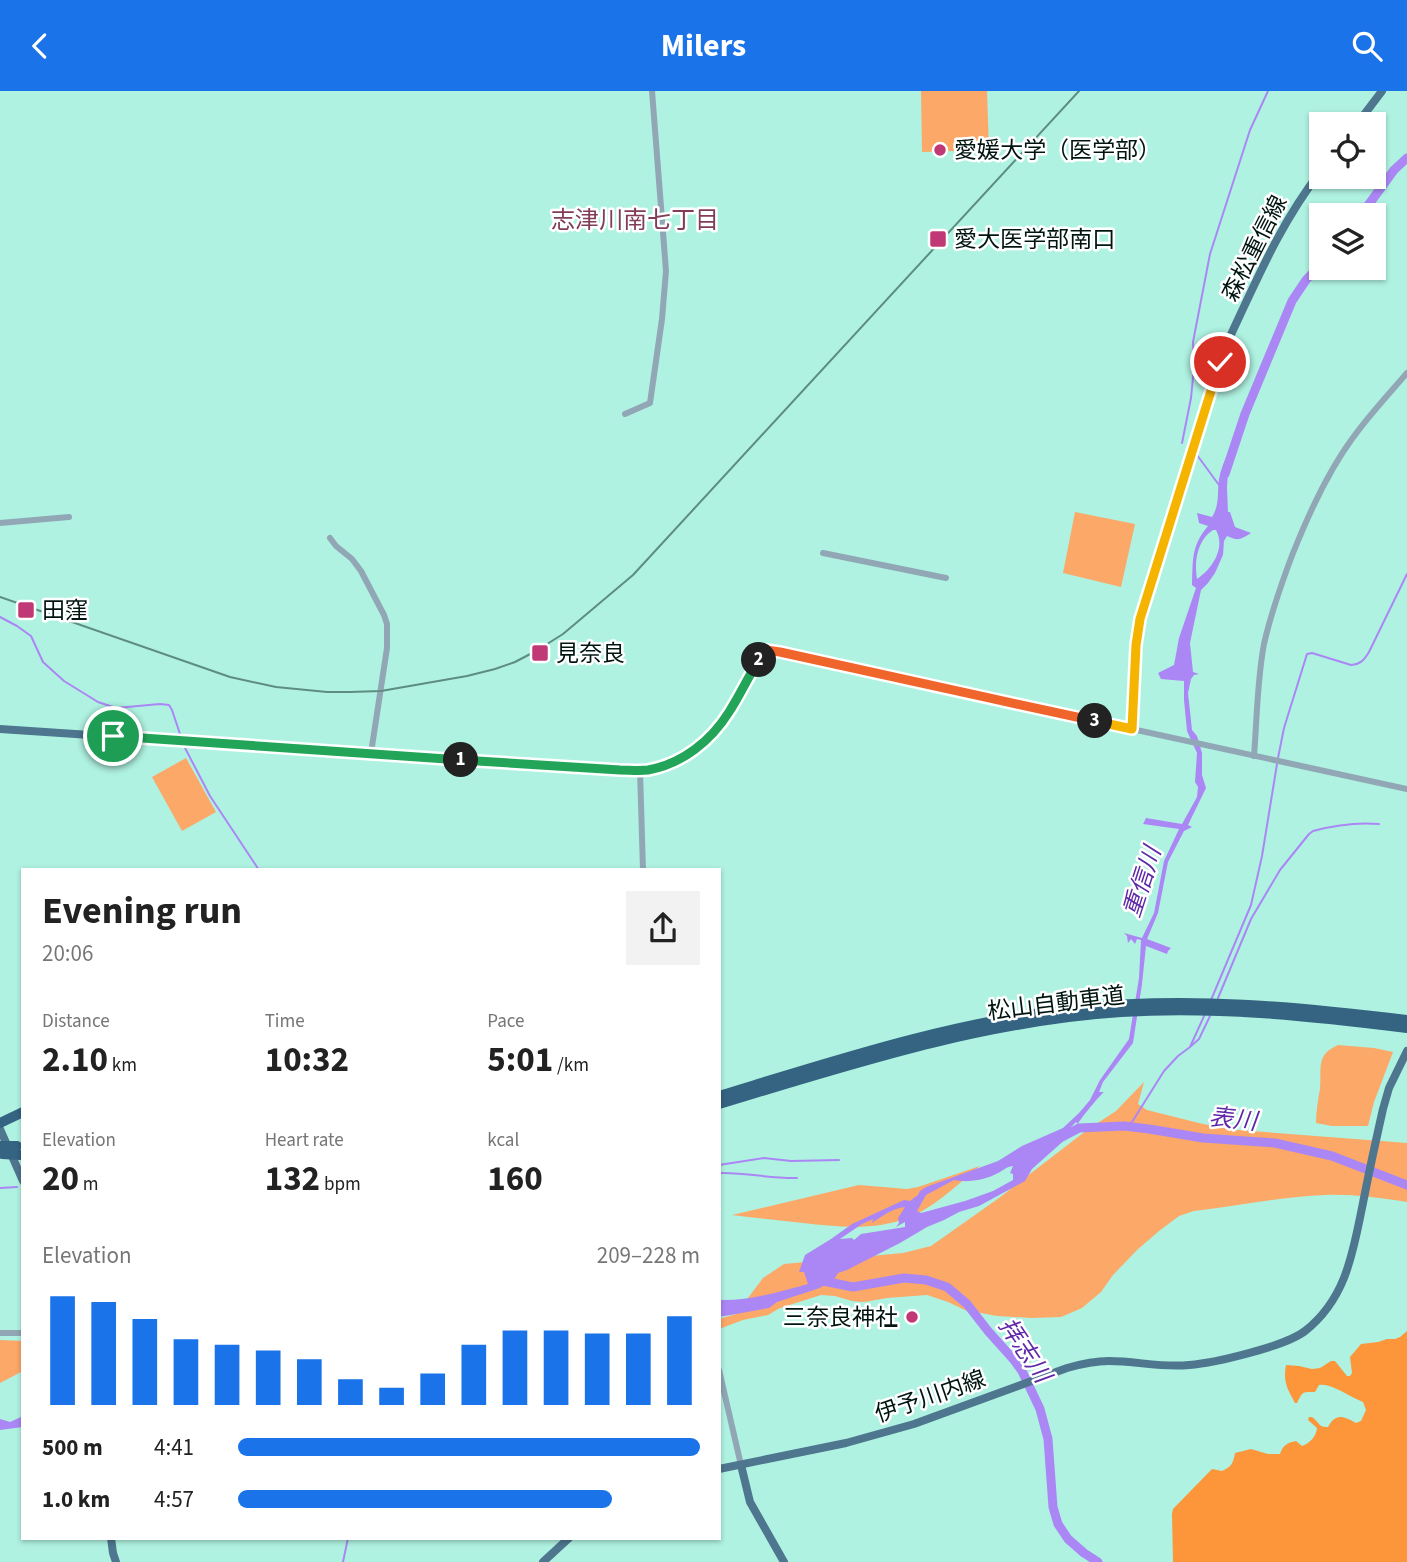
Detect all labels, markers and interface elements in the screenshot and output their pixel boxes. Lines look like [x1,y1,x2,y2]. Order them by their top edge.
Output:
text: Milers [661,23,746,69]
icon: back [21,27,59,65]
icon: search [1348,27,1386,65]
map controls [1309,112,1386,280]
button: locate [1309,112,1386,189]
place label: 愛媛大学（医学部） [954,134,1161,167]
marker: 愛媛大学（医学部） [932,142,948,158]
street label: 森松重信線 [1214,190,1295,307]
district label: 志津川南七丁目 [551,203,719,238]
button: layers [1309,203,1386,280]
place label: 愛大医学部南口 [954,223,1115,256]
marker: 愛大医学部南口 [928,229,948,249]
pin [1190,332,1250,392]
icon: check [1201,343,1239,381]
place label: 田窪 [42,594,88,627]
marker: 田窪 [16,600,36,620]
place label: 見奈良 [556,637,625,670]
marker: 見奈良 [530,643,550,663]
pin: 2 [742,643,776,677]
text: 2 [753,646,764,673]
pin: 3 [1078,703,1112,739]
pin [83,706,143,766]
text: 3 [1089,707,1100,734]
icon: arrive [94,717,132,755]
pin: 1 [444,743,478,777]
text: 1 [455,746,466,773]
water label: 重信川 [1115,840,1171,922]
text: Evening run [42,884,242,938]
button: share [626,891,700,965]
text: 20:06 [42,937,93,970]
street label: 松山自動車道 [986,979,1127,1028]
text: Distance [42,1008,110,1035]
text: Time [265,1008,305,1035]
text: Pace [487,1008,525,1035]
text: 2.10 [42,1035,108,1085]
text: 10:32 [265,1035,349,1085]
text: 5:01 [487,1035,553,1085]
text: km [108,1052,137,1079]
text: /km [553,1052,589,1079]
water label: 表川 [1207,1100,1262,1140]
text: Elevation [42,1127,116,1154]
text: Heart rate [265,1127,344,1154]
text: kcal [487,1127,519,1154]
text: 20 [42,1154,79,1204]
text: 132 [265,1154,320,1204]
text: 160 [487,1154,543,1204]
text: m [79,1171,99,1198]
text: bpm [320,1171,361,1198]
text: Elevation [42,1239,132,1272]
text: 209–228 m [597,1239,700,1272]
place label: 三奈良神社 [783,1301,898,1334]
marker: 三奈良神社 [904,1309,920,1325]
water label: 拝志川 [990,1311,1061,1392]
street label: 伊予川内線 [870,1362,990,1431]
text: 500 m [42,1431,103,1464]
text: 4:41 [154,1431,194,1464]
text: 1.0 km [42,1483,110,1516]
text: 4:57 [154,1483,194,1516]

